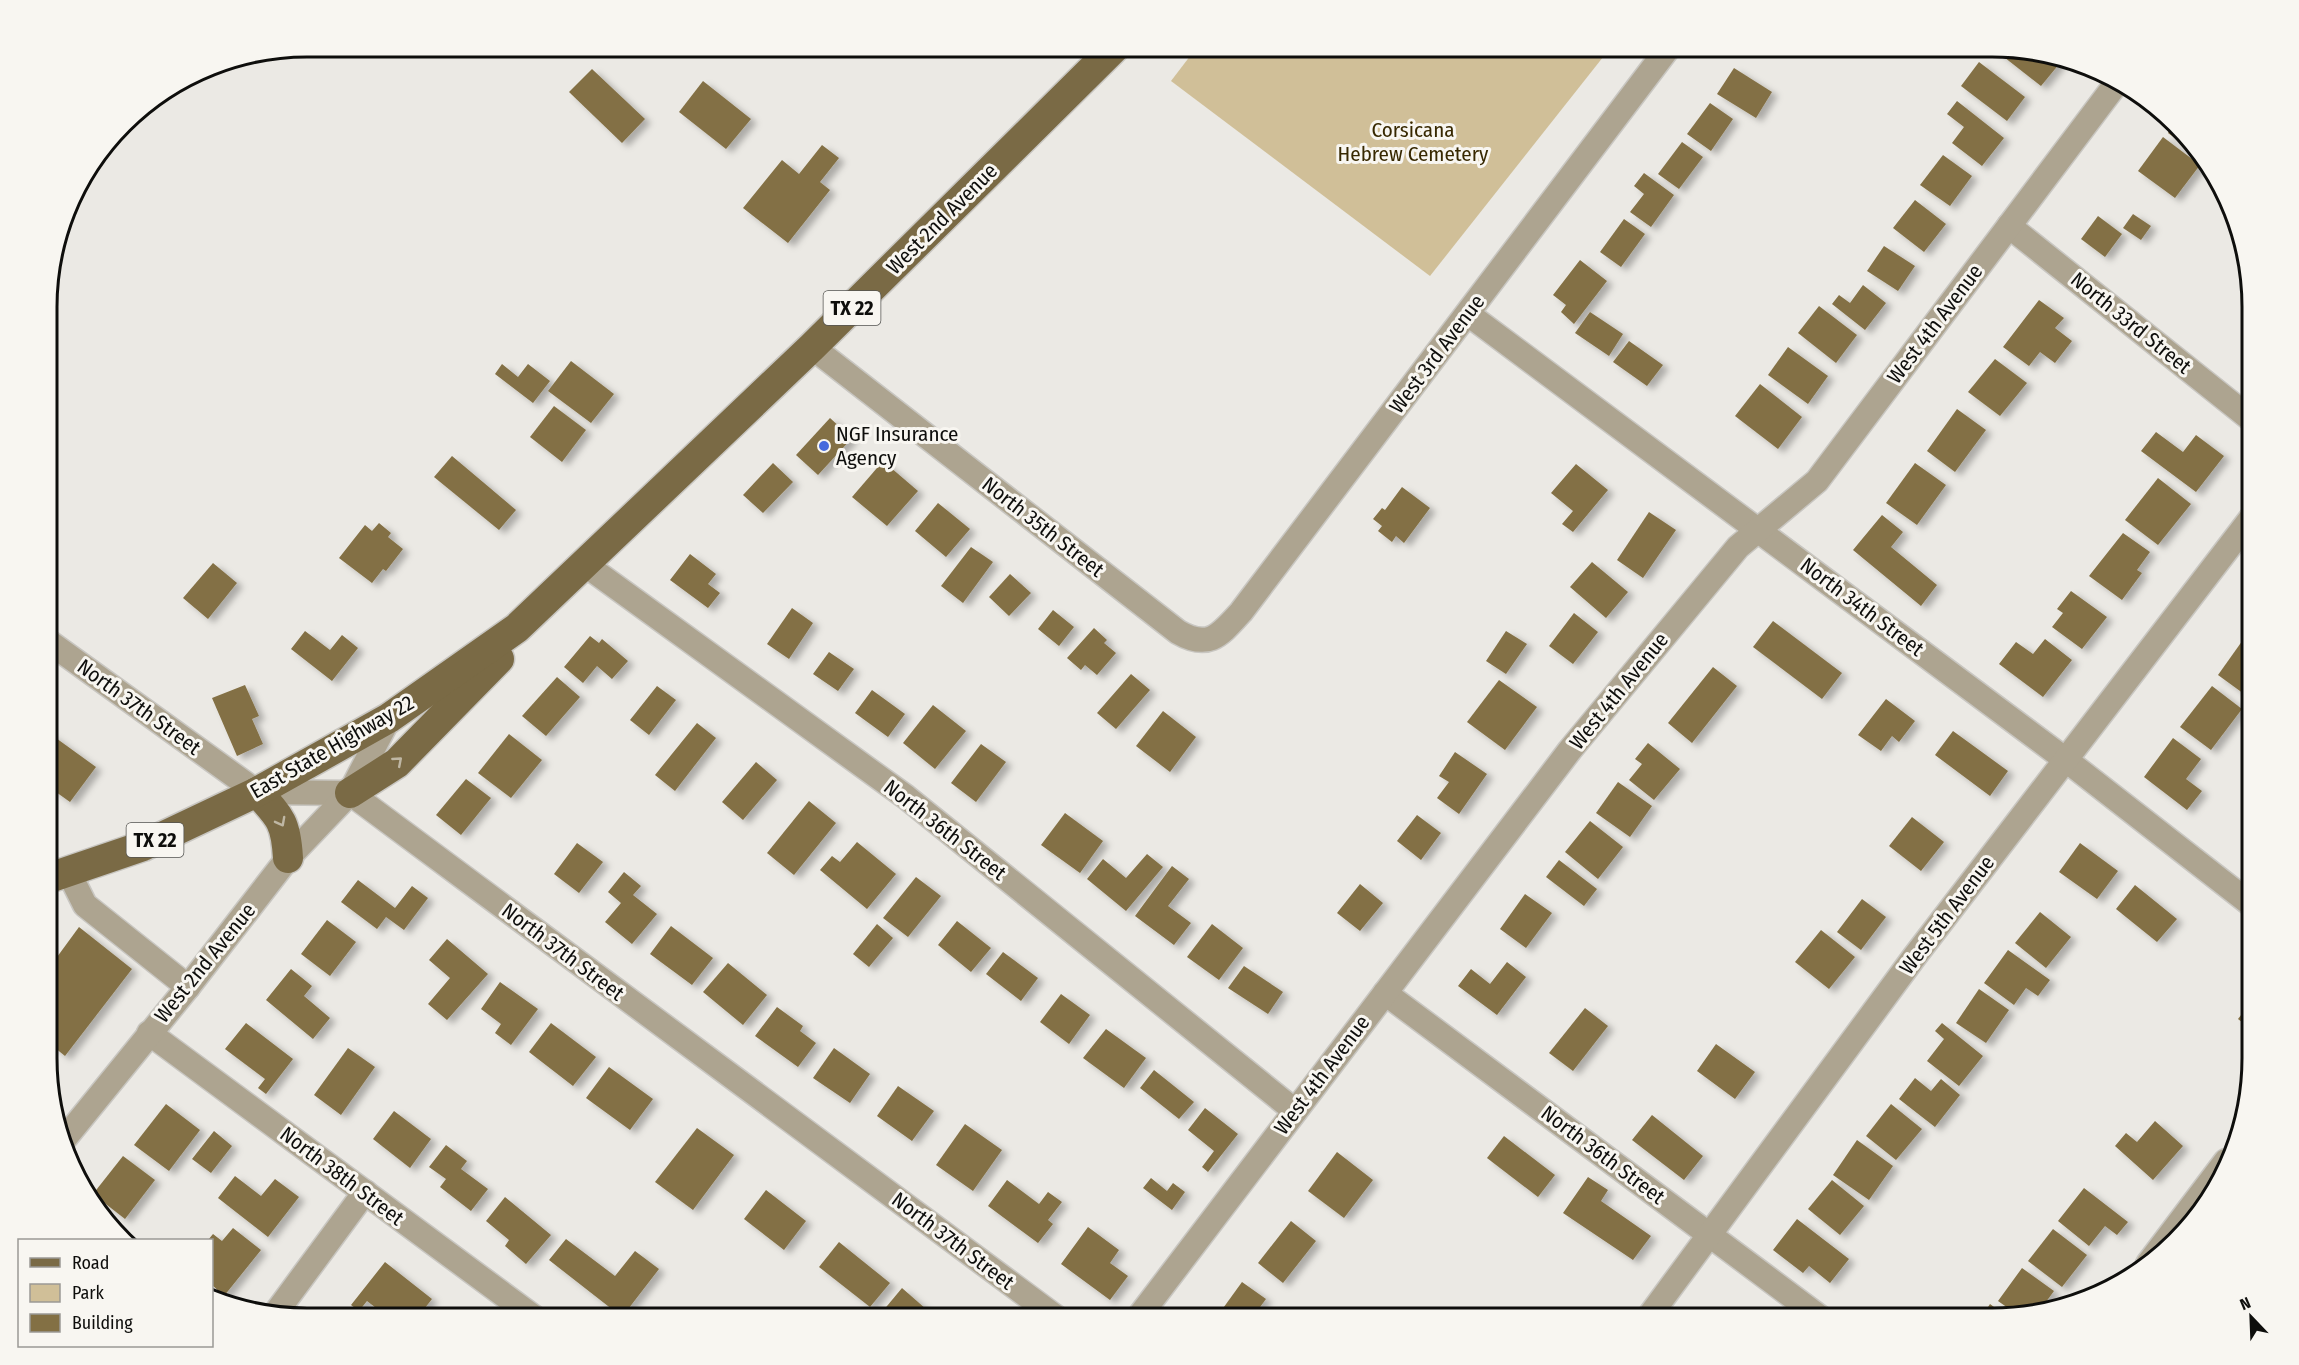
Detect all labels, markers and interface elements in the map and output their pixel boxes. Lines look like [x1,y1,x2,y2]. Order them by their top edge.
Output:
park label: Corsicana Hebrew Cemetery [1338,117,1489,167]
street label: West 2nd Avenue [881,158,1003,280]
street label: West 4th Avenue [1882,259,1988,389]
street label: North 33rd Street [2065,266,2197,380]
street label: West 3rd Avenue [1384,289,1490,419]
road number: TX 22 [824,291,880,325]
place label: NGF Insurance Agency [836,421,958,471]
marker: NGF Insurance Agency [817,439,831,453]
street label: North 35th Street [977,471,1109,583]
street label: North 34th Street [1795,552,1929,662]
street label: West 4th Avenue [1564,627,1674,755]
street label: North 37th Street [72,653,206,761]
street label: East State Highway 22 [245,689,419,805]
one-way arrow [391,757,402,768]
street label: North 36th Street [879,774,1012,886]
one-way arrow [274,815,285,826]
road number: TX 22 [126,823,184,857]
street label: West 5th Avenue [1894,850,2000,980]
street label: West 2nd Avenue [149,898,261,1028]
street label: North 37th Street [497,898,629,1007]
street label: West 4th Avenue [1269,1010,1375,1140]
street label: North 36th Street [1536,1100,1670,1210]
street label: North 38th Street [275,1121,409,1231]
street label: North 37th Street [887,1187,1019,1296]
legend [18,1239,213,1347]
text: Road [72,1252,109,1274]
text: Park [72,1282,105,1304]
north arrow [2221,1287,2281,1347]
text: N [2237,1293,2253,1314]
text: Building [72,1312,133,1334]

